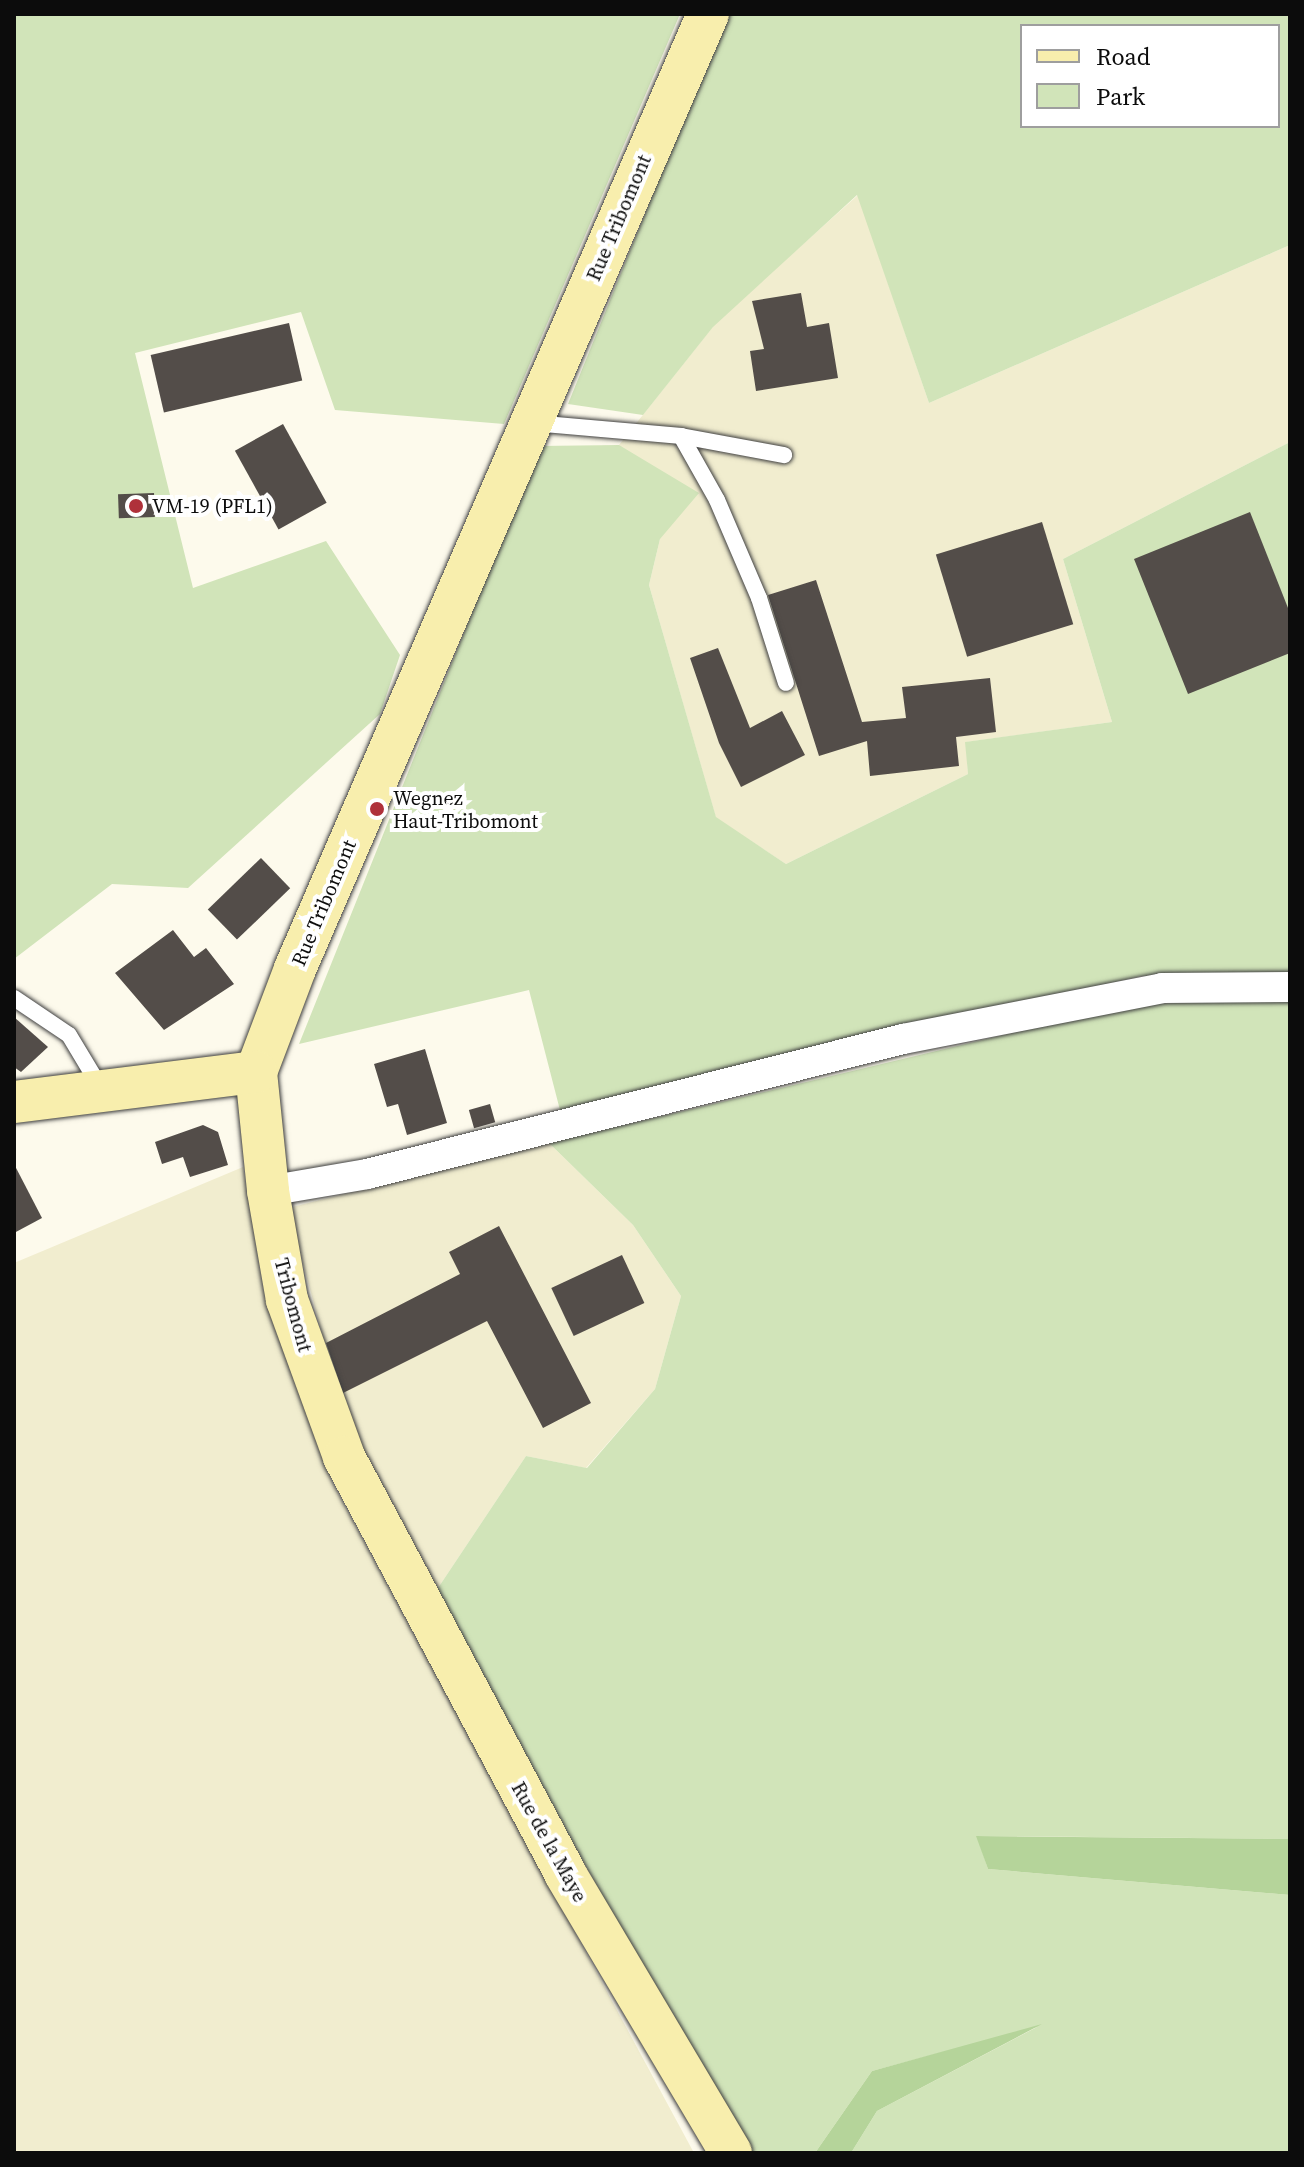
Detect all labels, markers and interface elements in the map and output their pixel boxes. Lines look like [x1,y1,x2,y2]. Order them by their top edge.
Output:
legend [1020,24,1280,128]
text: Road [1096,40,1150,73]
text: Park [1096,80,1145,113]
street label: Rue Tribomont [582,151,656,285]
place label: VM-19 (PFL1) [152,494,273,518]
marker: VM-19 (PFL1) [127,497,145,515]
place label: Wegnez Haut-Tribomont [393,786,538,833]
marker: Wegnez Haut-Tribomont [368,800,386,818]
street label: Rue Tribomont [287,836,361,970]
street label: Tribomont [269,1256,317,1354]
street label: Rue de la Maye [506,1778,592,1906]

